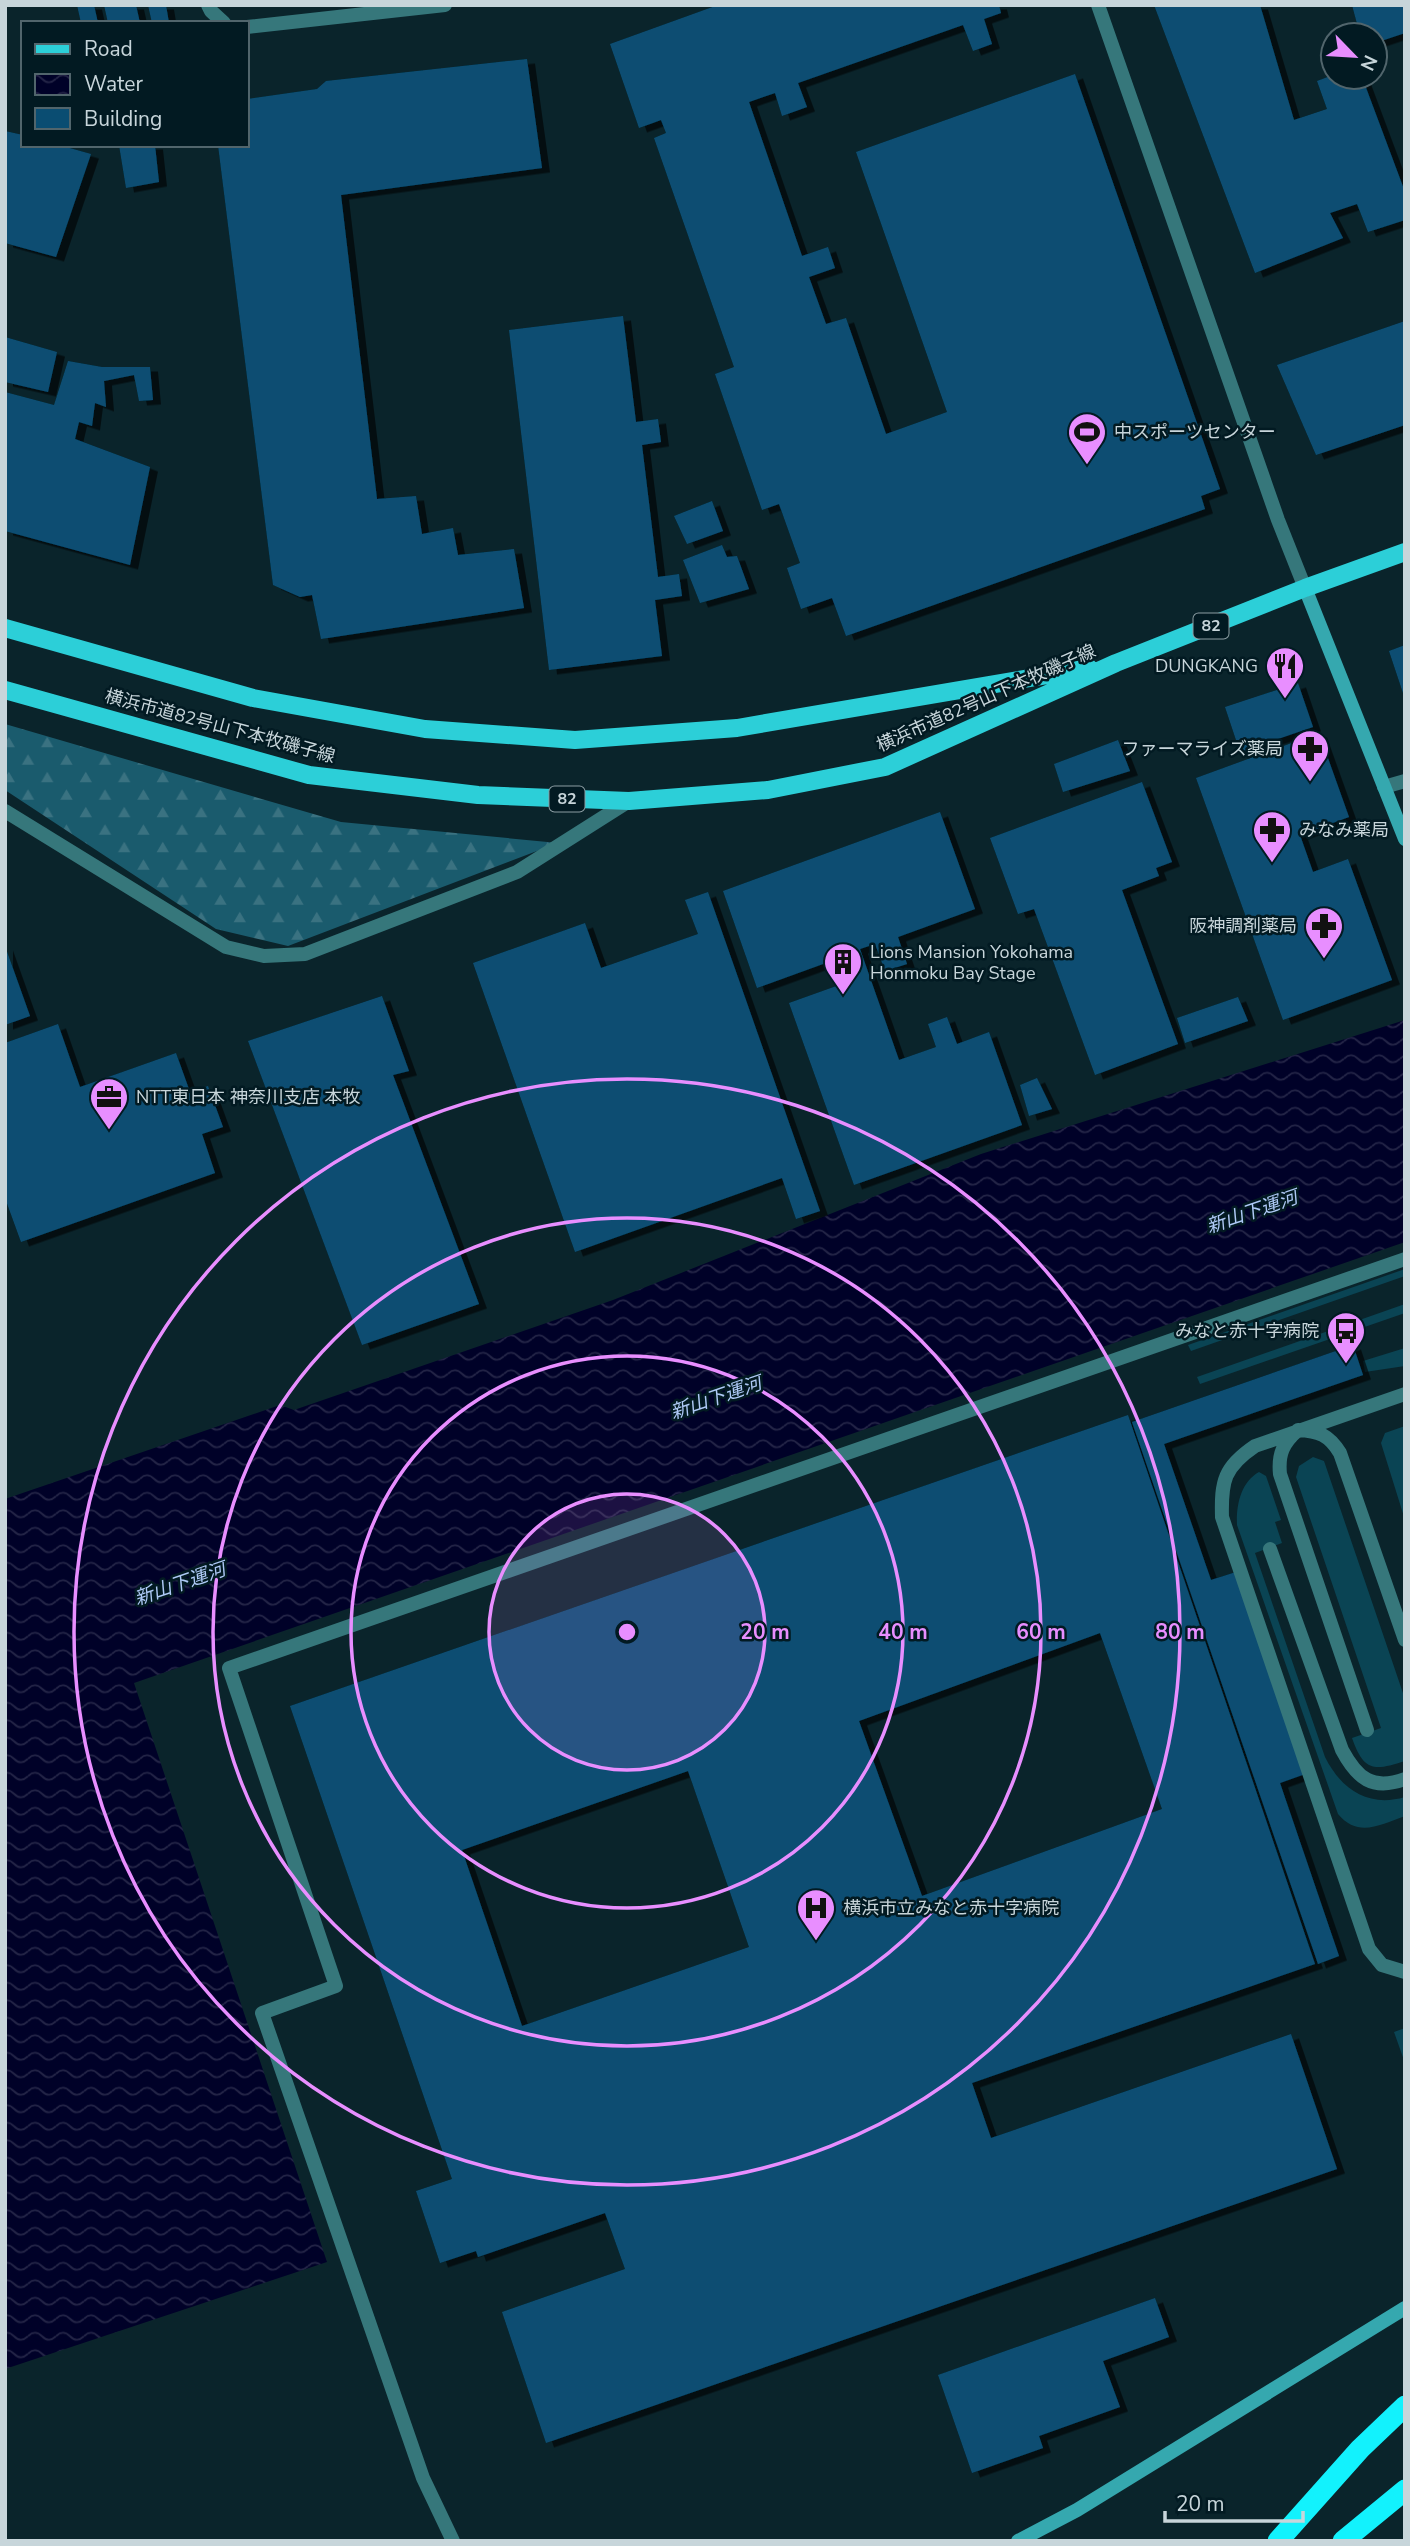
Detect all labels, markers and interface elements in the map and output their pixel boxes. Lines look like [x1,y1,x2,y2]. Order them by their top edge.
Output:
legend [21,21,248,147]
north arrow [1319,21,1389,91]
text: Road [84,35,133,63]
text: N [1354,51,1383,75]
text: Water [84,70,143,98]
text: Building [84,105,162,133]
sports icon: 中スポーツセンター [1066,411,1108,466]
place label: 中スポーツセンター [1114,420,1276,444]
road number: 82 [1194,614,1228,638]
street label: 横浜市道82号山下本牧磯子線 [873,639,1099,757]
restaurant icon: DUNGKANG [1264,645,1306,700]
place label: DUNGKANG [1155,654,1258,678]
street label: 横浜市道82号山下本牧磯子線 [102,684,338,768]
pharmacy icon: ファーマライズ薬局 [1289,728,1331,783]
place label: ファーマライズ薬局 [1122,737,1283,761]
road number: 82 [550,786,584,812]
pharmacy icon: みなみ薬局 [1251,809,1293,864]
place label: みなみ薬局 [1299,818,1389,842]
pharmacy icon: 阪神調剤薬局 [1303,905,1345,960]
place label: 阪神調剤薬局 [1189,914,1297,938]
place label: Lions Mansion Yokohama Honmoku Bay Stage [870,940,1073,985]
building icon: Lions Mansion Yokohama Honmoku Bay Stage [822,941,864,996]
office icon: NTT東日本 神奈川支店 本牧 [88,1076,130,1131]
place label: NTT東日本 神奈川支店 本牧 [136,1085,360,1109]
water label: 新山下運河 [1203,1183,1305,1240]
bus stop icon: みなと赤十字病院 [1325,1310,1367,1365]
place label: みなと赤十字病院 [1175,1319,1319,1343]
water label: 新山下運河 [667,1369,769,1426]
water label: 新山下運河 [131,1555,233,1612]
text: 20 m [740,1618,790,1646]
text: 40 m [878,1618,928,1646]
text: 60 m [1016,1618,1066,1646]
text: 80 m [1155,1618,1205,1646]
centre of rings [615,1620,639,1644]
hospital icon: 横浜市立みなと赤十字病院 [795,1887,837,1942]
place label: 横浜市立みなと赤十字病院 [843,1896,1059,1920]
scale bar [1165,2480,1303,2524]
text: 20 m [1176,2490,1225,2518]

